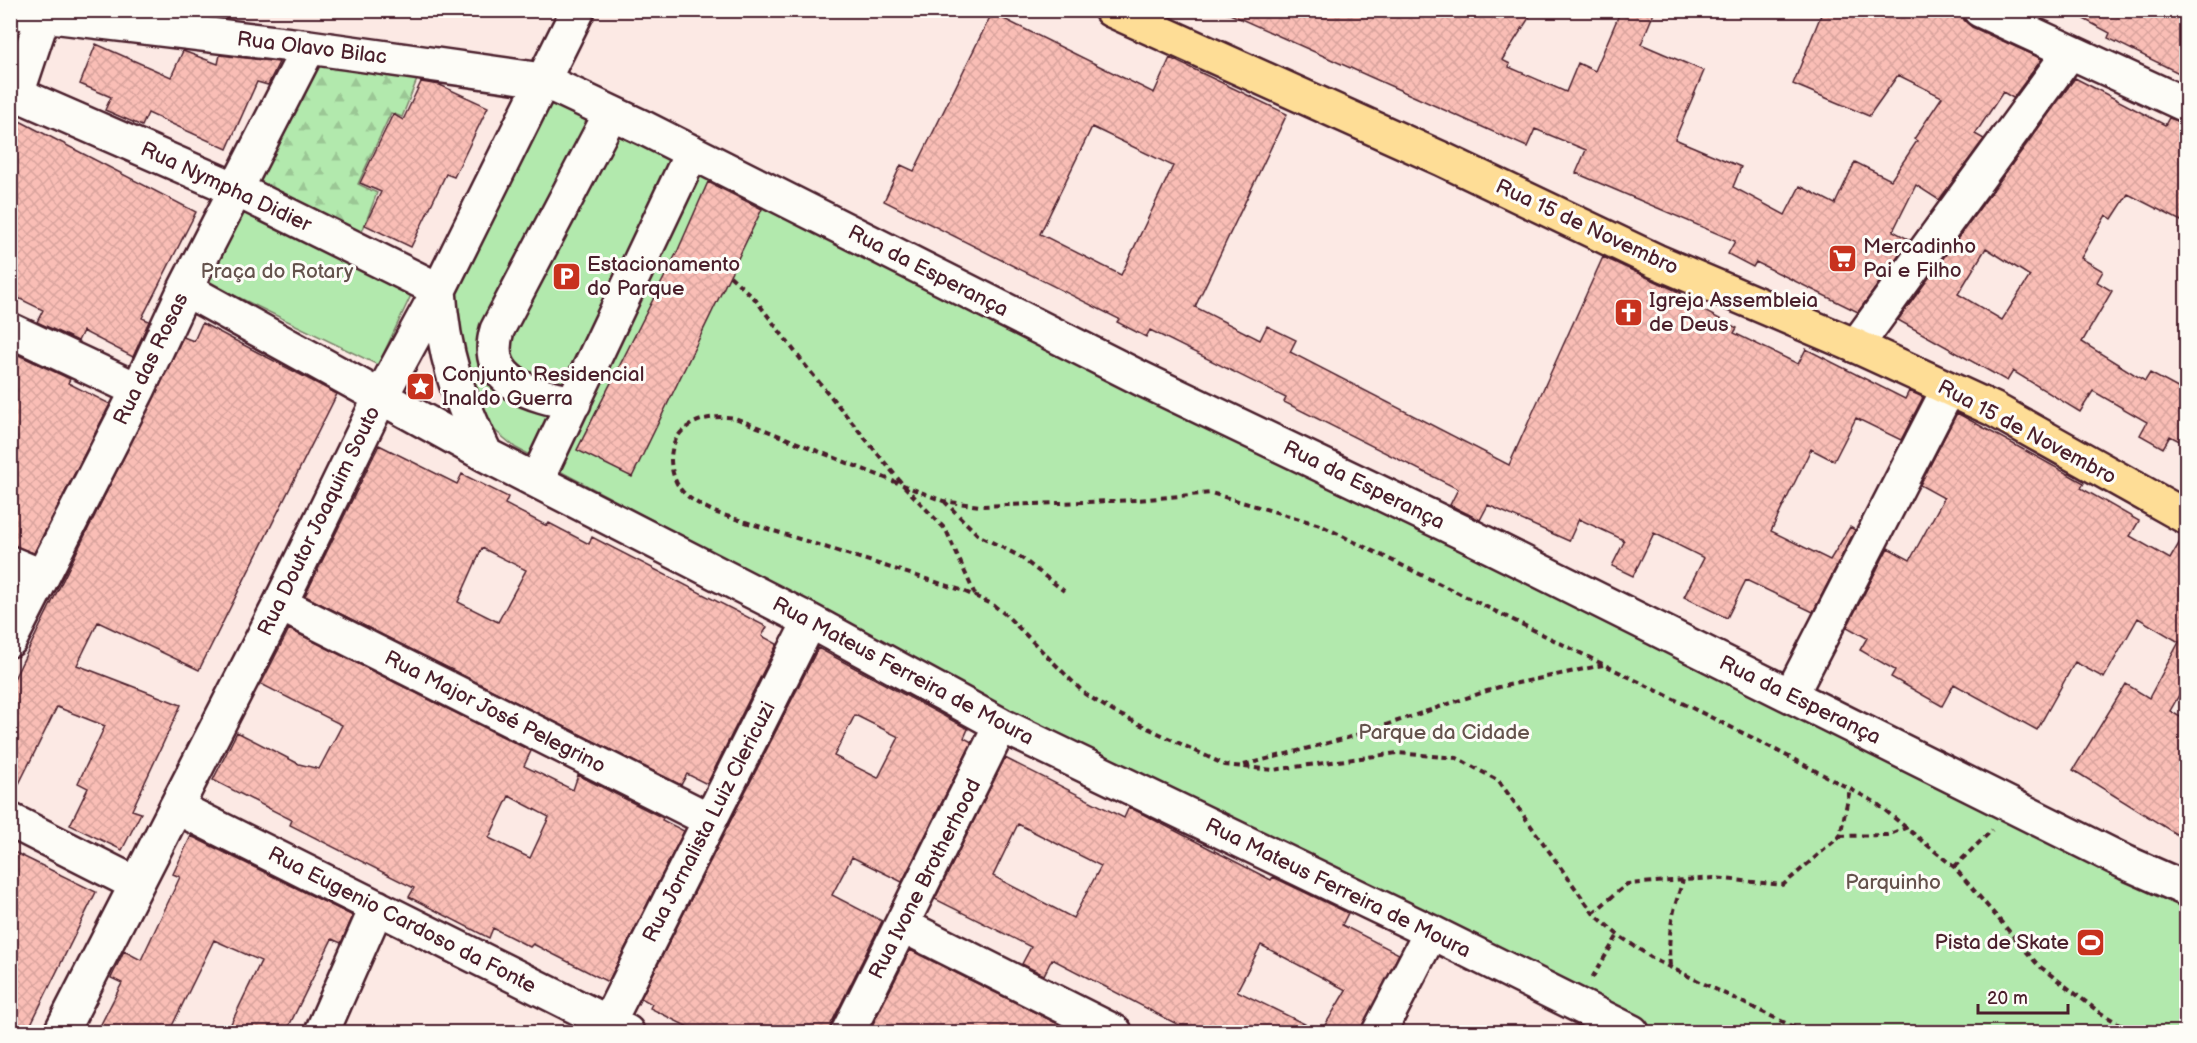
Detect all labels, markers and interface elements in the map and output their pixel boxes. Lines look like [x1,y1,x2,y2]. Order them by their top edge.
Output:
street label: Rua Olavo Bilac [236,26,388,70]
street label: Rua Nympha Didier [137,136,316,238]
street label: Rua 15 de Novembro [1492,174,1682,280]
street label: Rua da Esperança [844,220,1012,322]
place label: Mercadinho Pai e Filho [1863,234,1976,283]
supermarket icon: Mercadinho Pai e Filho [1826,242,1858,274]
place label: Estacionamento do Parque [587,252,740,301]
park label: Praça do Rotary [200,259,354,284]
parking icon: Estacionamento do Parque [550,260,582,292]
place label: Igreja Assembleia de Deus [1649,288,1818,337]
street label: Rua das Rosas [108,289,194,429]
church icon: Igreja Assembleia de Deus [1612,296,1644,328]
place label: Conjunto Residencial Inaldo Guerra [442,362,644,411]
place icon: Conjunto Residencial Inaldo Guerra [405,370,437,402]
street label: Rua 15 de Novembro [1933,374,2121,490]
street label: Rua Doutor Joaquim Souto [252,402,386,640]
street label: Rua da Esperança [1279,435,1449,535]
street label: Rua Mateus Ferreira de Moura [768,591,1038,751]
street label: Rua Major José Pelegrino [380,645,610,779]
street label: Rua da Esperança [1715,650,1885,750]
street label: Rua Jornalista Luiz Clericuzi [637,697,781,947]
park label: Parque da Cidade [1358,720,1530,745]
street label: Rua Ivone Brotherhood [864,775,986,983]
street label: Rua Mateus Ferreira de Moura [1201,813,1475,963]
street label: Rua Eugenio Cardoso da Fonte [264,841,540,999]
park label: Parquinho [1845,870,1941,895]
sports icon: Pista de Skate [2074,926,2106,958]
place label: Pista de Skate [1935,930,2069,955]
scale bar [1978,977,2068,1015]
text: 20 m [1987,988,2028,1009]

